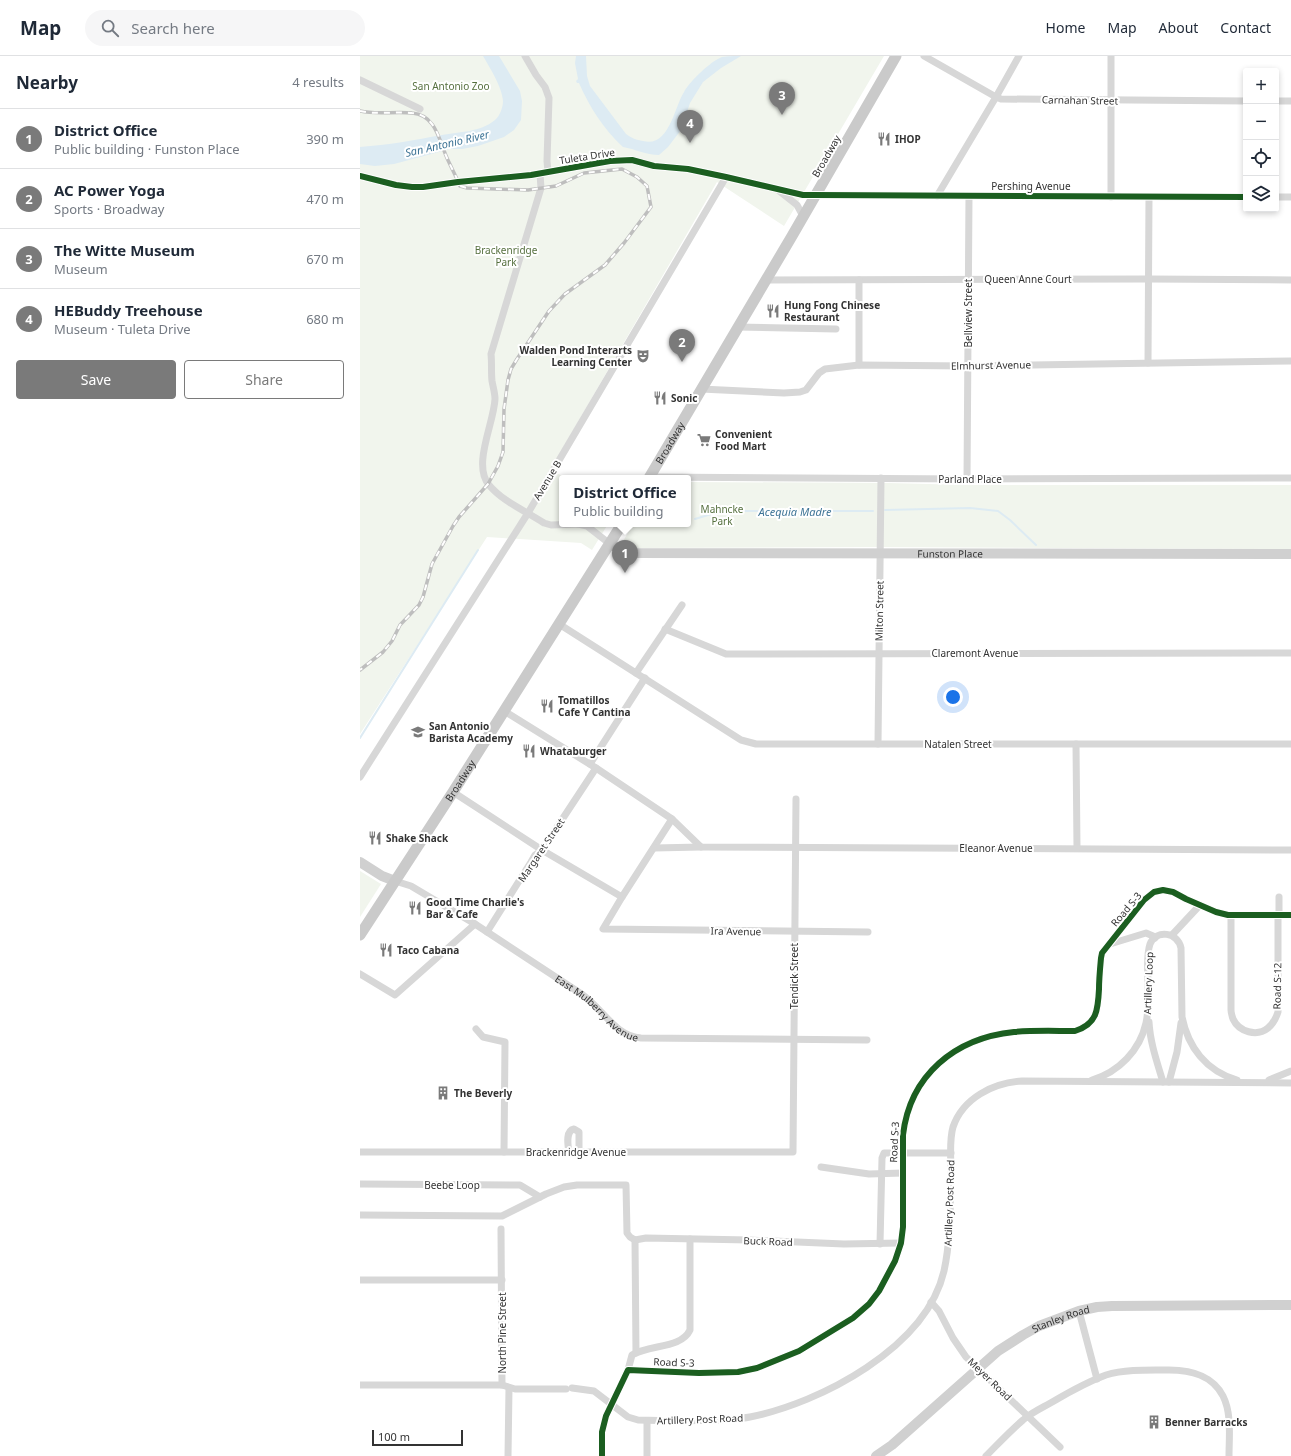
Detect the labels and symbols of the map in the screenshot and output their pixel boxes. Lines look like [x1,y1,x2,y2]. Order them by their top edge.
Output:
park label: San Antonio Zoo [412,79,490,93]
pin: 3 [769,82,795,115]
street label: Carnahan Street [1042,92,1119,108]
pin: 4 [677,110,703,143]
water label: San Antonio River [403,126,491,160]
street label: Broadway [808,131,844,180]
restaurant icon: IHOP [876,131,892,147]
place label: IHOP [895,132,921,146]
street label: Tuleta Drive [558,145,616,167]
street label: Pershing Avenue [991,179,1071,193]
park label: Brackenridge Park [475,243,538,269]
street label: Queen Anne Court [984,272,1072,286]
street label: Bellview Street [961,278,975,347]
place label: Hung Fong Chinese Restaurant [784,298,880,324]
restaurant icon: Hung Fong Chinese Restaurant [765,303,781,319]
pin: 2 [669,329,695,362]
place label: Walden Pond Interarts Learning Center [520,343,633,369]
theatre icon: Walden Pond Interarts Learning Center [635,348,651,364]
street label: Elmhurst Avenue [951,357,1032,373]
restaurant icon: Sonic [652,390,668,406]
place label: Sonic [671,391,697,405]
street label: Broadway [652,418,688,466]
place label: Convenient Food Mart [715,427,773,453]
supermarket icon: Convenient Food Mart [696,432,712,448]
street label: Avenue B [530,457,564,503]
street label: Parland Place [938,472,1002,486]
park label: Mahncke Park [701,502,744,528]
water label: Acequia Madre [758,504,832,519]
pin: 1 [612,540,638,573]
street label: Funston Place [917,546,983,561]
street label: Milton Street [871,580,887,641]
street label: Claremont Avenue [932,646,1019,660]
your location [943,687,963,707]
place label: Tomatillos Cafe Y Cantina [558,693,630,719]
restaurant icon: Tomatillos Cafe Y Cantina [539,698,555,714]
place label: San Antonio Barista Academy [429,719,513,745]
school or university icon: San Antonio Barista Academy [410,724,426,740]
street label: Natalen Street [924,737,992,751]
restaurant icon: Whataburger [521,743,537,759]
place label: Whataburger [540,744,607,758]
street label: Broadway [442,756,479,804]
street label: Margaret Street [514,815,568,885]
restaurant icon: Shake Shack [367,830,383,846]
place label: Shake Shack [386,831,449,845]
street label: Eleanor Avenue [959,841,1033,855]
street label: Road S-3 [1107,889,1145,929]
place label: Good Time Charlie's Bar & Cafe [426,895,524,921]
restaurant icon: Good Time Charlie's Bar & Cafe [407,900,423,916]
street label: Ira Avenue [711,924,762,938]
restaurant icon: Taco Cabana [378,942,394,958]
place label: Taco Cabana [397,943,459,957]
street label: Tendick Street [787,943,801,1009]
street label: Artillery Loop [1140,951,1156,1015]
street label: Road S-12 [1270,962,1284,1010]
street label: East Mulberry Avenue [552,972,640,1045]
building icon: The Beverly [435,1085,451,1101]
place label: The Beverly [454,1086,512,1100]
street label: Road S-3 [886,1121,902,1163]
street label: Brackenridge Avenue [526,1145,627,1159]
street label: Artillery Post Road [940,1160,958,1246]
street label: Beebe Loop [424,1178,480,1192]
street label: Buck Road [743,1233,793,1249]
street label: North Pine Street [495,1292,509,1374]
street label: Stanley Road [1029,1302,1091,1336]
street label: Road S-3 [653,1354,695,1370]
street label: Meyer Road [965,1355,1015,1403]
street label: Artillery Post Road [657,1410,743,1428]
building icon: Benner Barracks [1146,1414,1162,1430]
place label: Benner Barracks [1165,1415,1247,1429]
scale bar [372,1428,463,1447]

